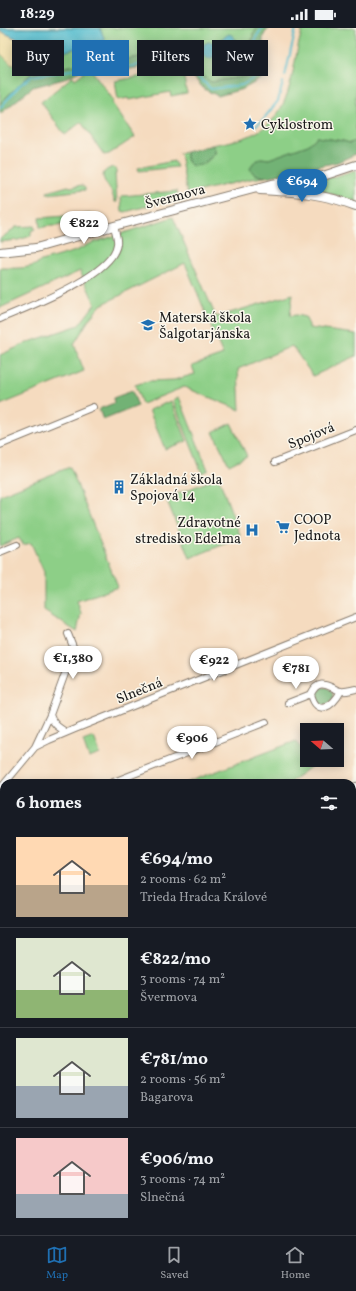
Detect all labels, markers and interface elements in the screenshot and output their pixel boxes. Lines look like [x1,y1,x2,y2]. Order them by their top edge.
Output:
text: 18:29 [20,4,54,25]
chip: Buy [12,40,64,76]
chip: Rent [72,40,129,76]
chip: Filters [137,40,204,76]
chip: New [212,40,268,76]
place icon: Cyklostrom [242,116,258,132]
place label: Cyklostrom [261,116,333,135]
pin: €694 [278,169,326,203]
text: €694 [286,173,318,191]
street label: Švermova [143,180,208,215]
pin: €822 [60,211,108,245]
text: €822 [69,215,99,233]
place label: Materská škola Šalgotarjánska [159,309,251,344]
school or university icon: Materská škola Šalgotarjánska [140,317,156,333]
street label: Spojová [285,418,338,454]
place label: Základná škola Spojová 14 [130,471,223,506]
building icon: Základná škola Spojová 14 [111,479,127,495]
place label: COOP Jednota [294,511,341,546]
place label: Zdravotné stredisko Edelma [135,514,241,549]
supermarket icon: COOP Jednota [275,519,291,535]
hospital icon: Zdravotné stredisko Edelma [244,522,260,538]
pin: €1,380 [40,646,106,680]
pin: €922 [190,648,238,682]
text: €1,380 [53,650,93,668]
text: €922 [199,652,229,670]
pin: €781 [272,656,320,690]
text: €781 [282,660,310,678]
street label: Slnečná [114,673,166,709]
north arrow [300,723,344,767]
map controls [300,723,344,767]
pin: €906 [168,726,216,760]
text: €906 [176,730,208,748]
text: 6 homes [16,792,82,815]
icon: filters [318,792,340,814]
text: €694/mo [140,848,213,871]
icon: home [48,853,96,901]
text: 2 rooms · 62 m² [140,871,226,889]
text: Trieda Hradca Králové [140,889,267,907]
text: €822/mo [140,948,211,971]
icon: home [48,954,96,1002]
text: 3 rooms · 74 m² [140,971,225,989]
text: Švermova [140,989,197,1007]
text: €781/mo [140,1048,208,1071]
icon: home [48,1054,96,1102]
text: 2 rooms · 56 m² [140,1071,225,1089]
text: Bagarova [140,1089,193,1107]
text: €906/mo [140,1148,213,1171]
icon: home [48,1154,96,1202]
text: 3 rooms · 74 m² [140,1171,225,1189]
text: Slnečná [140,1189,185,1207]
tab: Map [46,1244,68,1283]
tab: Saved [160,1244,189,1283]
tab: Home [281,1244,310,1283]

